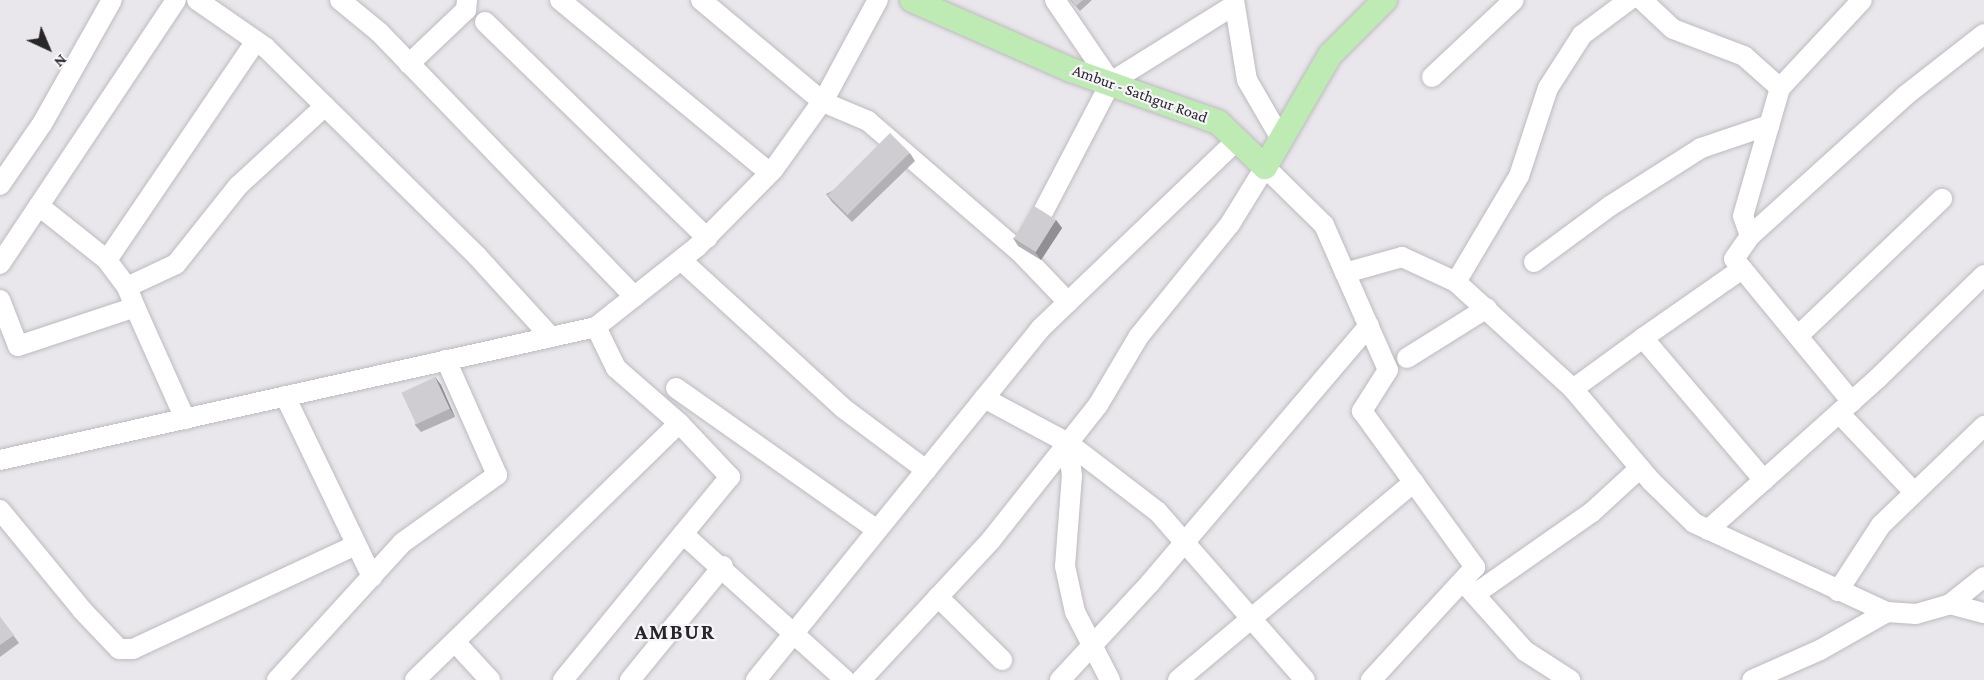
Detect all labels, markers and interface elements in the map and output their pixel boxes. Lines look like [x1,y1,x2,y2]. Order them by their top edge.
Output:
north arrow [18,18,78,78]
text: N [51,51,71,71]
street label: Ambur - Sathgur Road [1070,61,1210,127]
district label: AMBUR [634,619,716,645]

